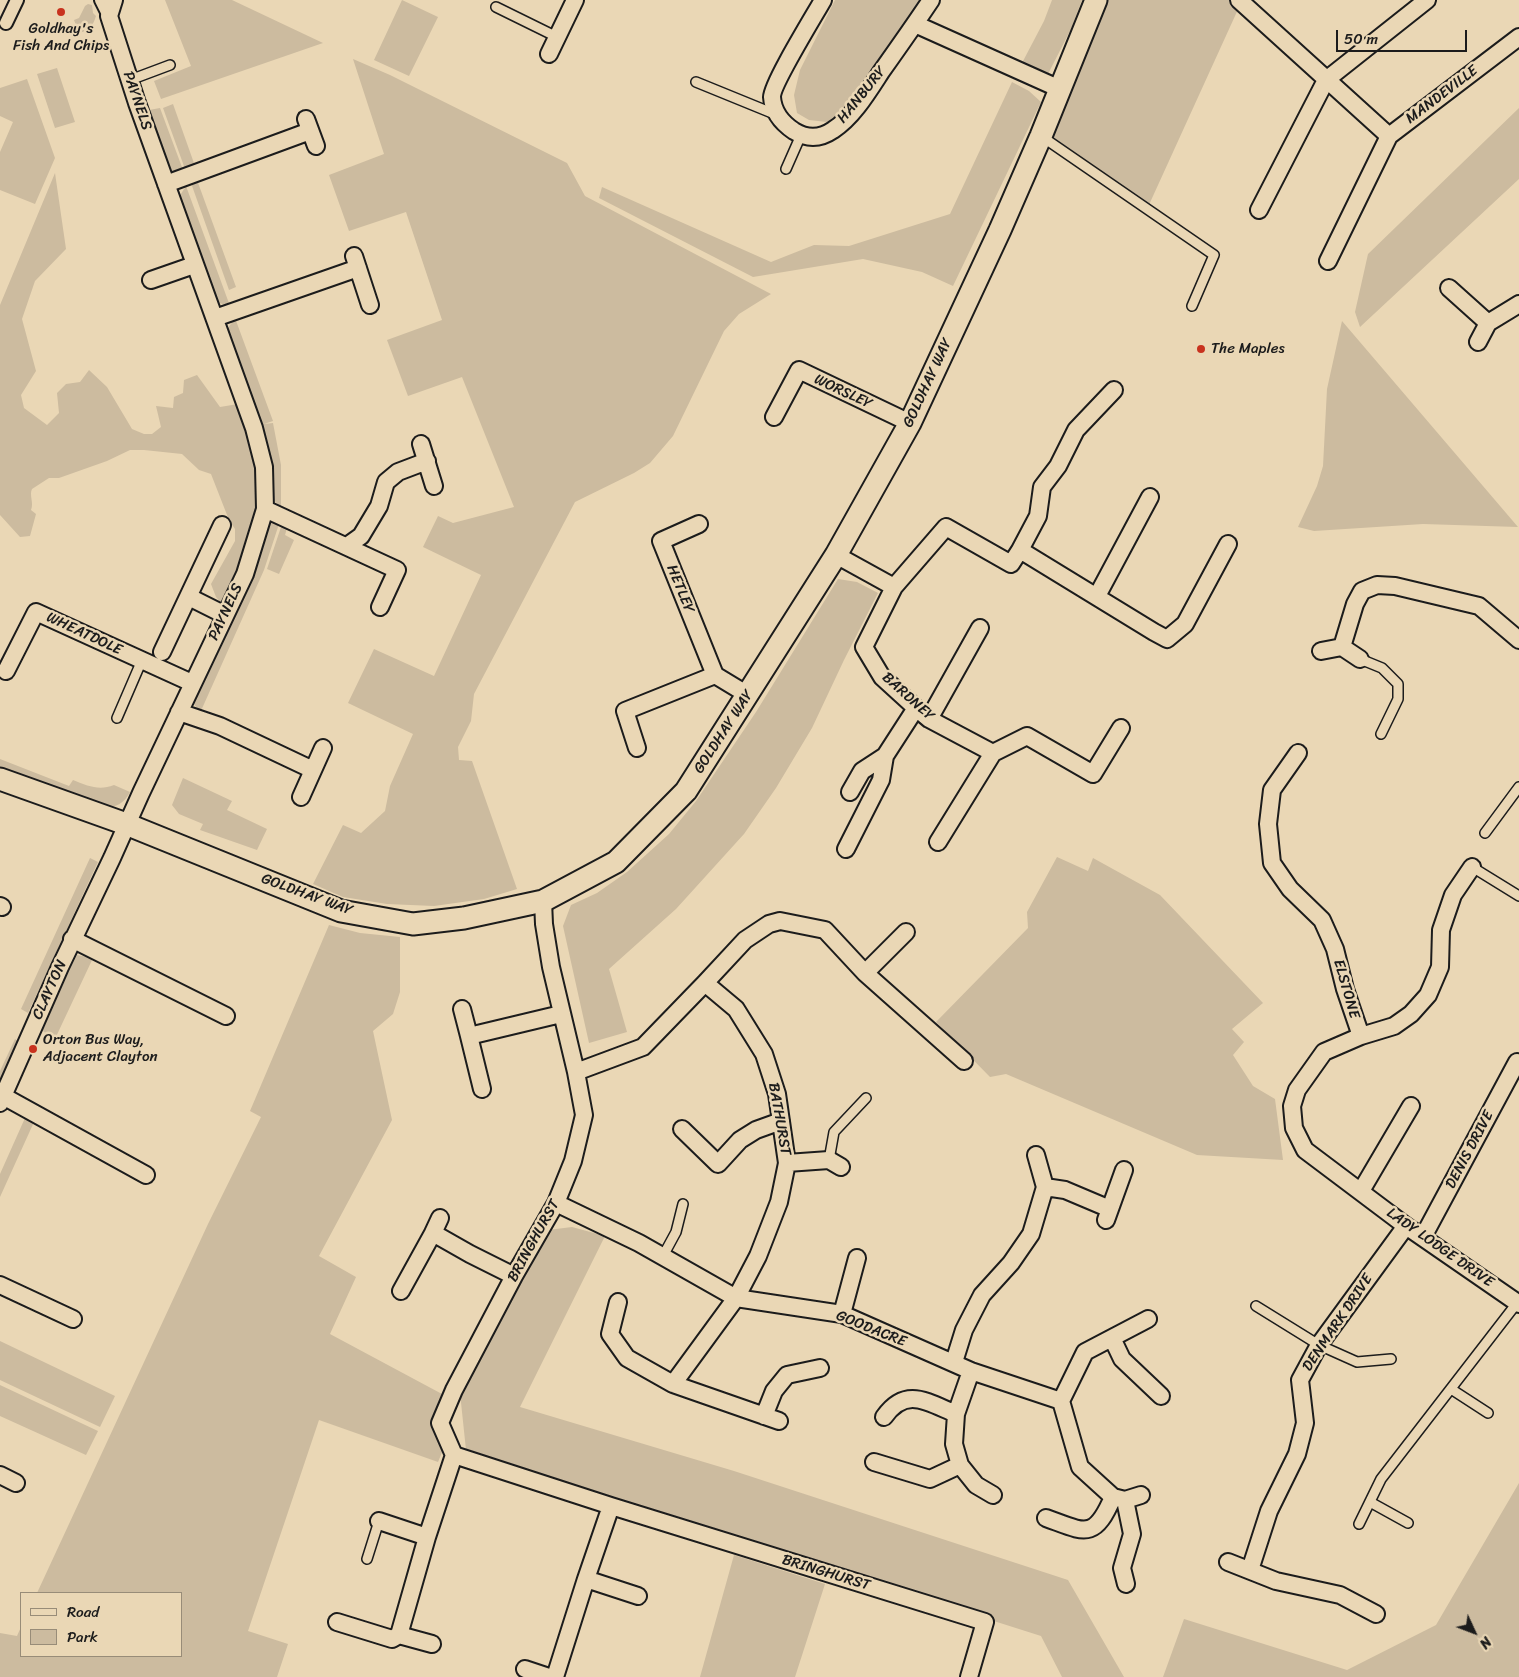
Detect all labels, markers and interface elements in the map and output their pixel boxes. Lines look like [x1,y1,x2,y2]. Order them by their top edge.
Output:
marker: Goldhay's Fish And Chips [55,6,67,18]
place label: Goldhay's Fish And Chips [13,20,109,55]
scale bar [1339,20,1470,52]
text: 50 m [1344,26,1378,52]
street label: MANDEVILLE [1402,62,1482,128]
street label: HANBURY [834,63,890,127]
street label: PAYNELS [119,69,155,133]
street label: GOLDHAY WAY [900,336,956,430]
place label: The Maples [1211,340,1285,358]
marker: The Maples [1195,343,1207,355]
street label: WORSLEY [811,371,875,413]
street label: HETLEY [662,562,698,616]
street label: PAYNELS [205,580,247,644]
street label: WHEATDOLE [43,609,125,659]
street label: BARDNEY [878,669,938,725]
street label: GOLDHAY WAY [690,687,758,777]
street label: GOLDHAY WAY [259,870,355,920]
street label: ELSTONE [1329,957,1363,1021]
street label: CLAYTON [29,958,71,1022]
place label: Orton Bus Way, Adjacent Clayton [43,1031,158,1066]
marker: Orton Bus Way, Adjacent Clayton [27,1043,39,1055]
street label: BATHURST [764,1081,794,1157]
street label: DENIS DRIVE [1442,1108,1498,1192]
street label: BRINGHURST [504,1197,564,1285]
street label: LADY LODGE DRIVE [1383,1204,1497,1292]
street label: DENMARK DRIVE [1299,1271,1377,1375]
street label: GOODACRE [833,1307,909,1351]
street label: BRINGHURST [780,1551,872,1595]
legend [20,1592,182,1657]
text: Road [67,1599,99,1625]
north arrow [1449,1607,1499,1657]
text: Park [67,1624,98,1650]
text: N [1473,1630,1498,1655]

